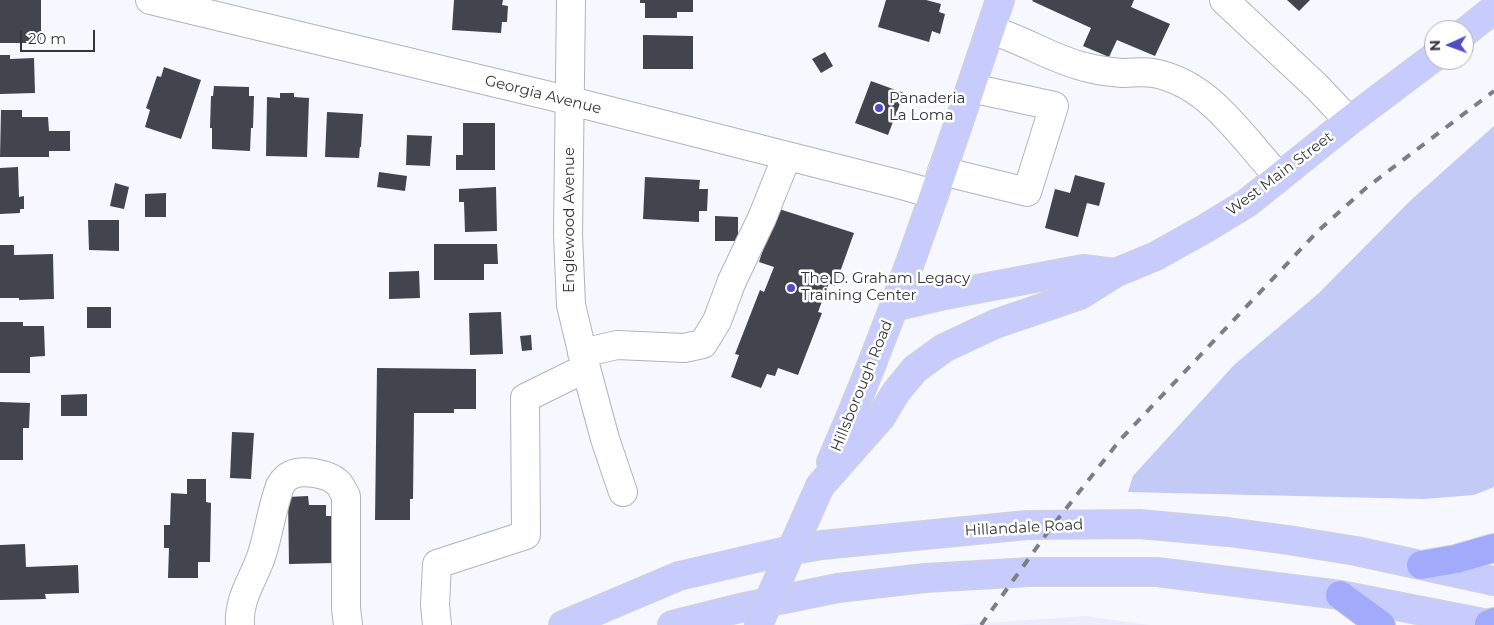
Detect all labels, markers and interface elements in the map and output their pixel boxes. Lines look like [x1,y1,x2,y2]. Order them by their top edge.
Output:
scale bar [22,20,98,52]
north arrow [1424,20,1474,70]
text: 20 m [28,29,66,48]
text: N [1426,40,1444,51]
street label: Georgia Avenue [483,72,603,118]
place label: Panaderia La Loma [889,90,965,125]
marker: Panaderia La Loma [873,102,885,114]
street label: West Main Street [1223,128,1337,220]
street label: Englewood Avenue [561,147,579,293]
place label: The D. Graham Legacy Training Center [801,270,970,305]
marker: The D. Graham Legacy Training Center [785,282,797,294]
street label: Hillsborough Road [827,318,897,454]
street label: Hillandale Road [964,516,1084,540]

